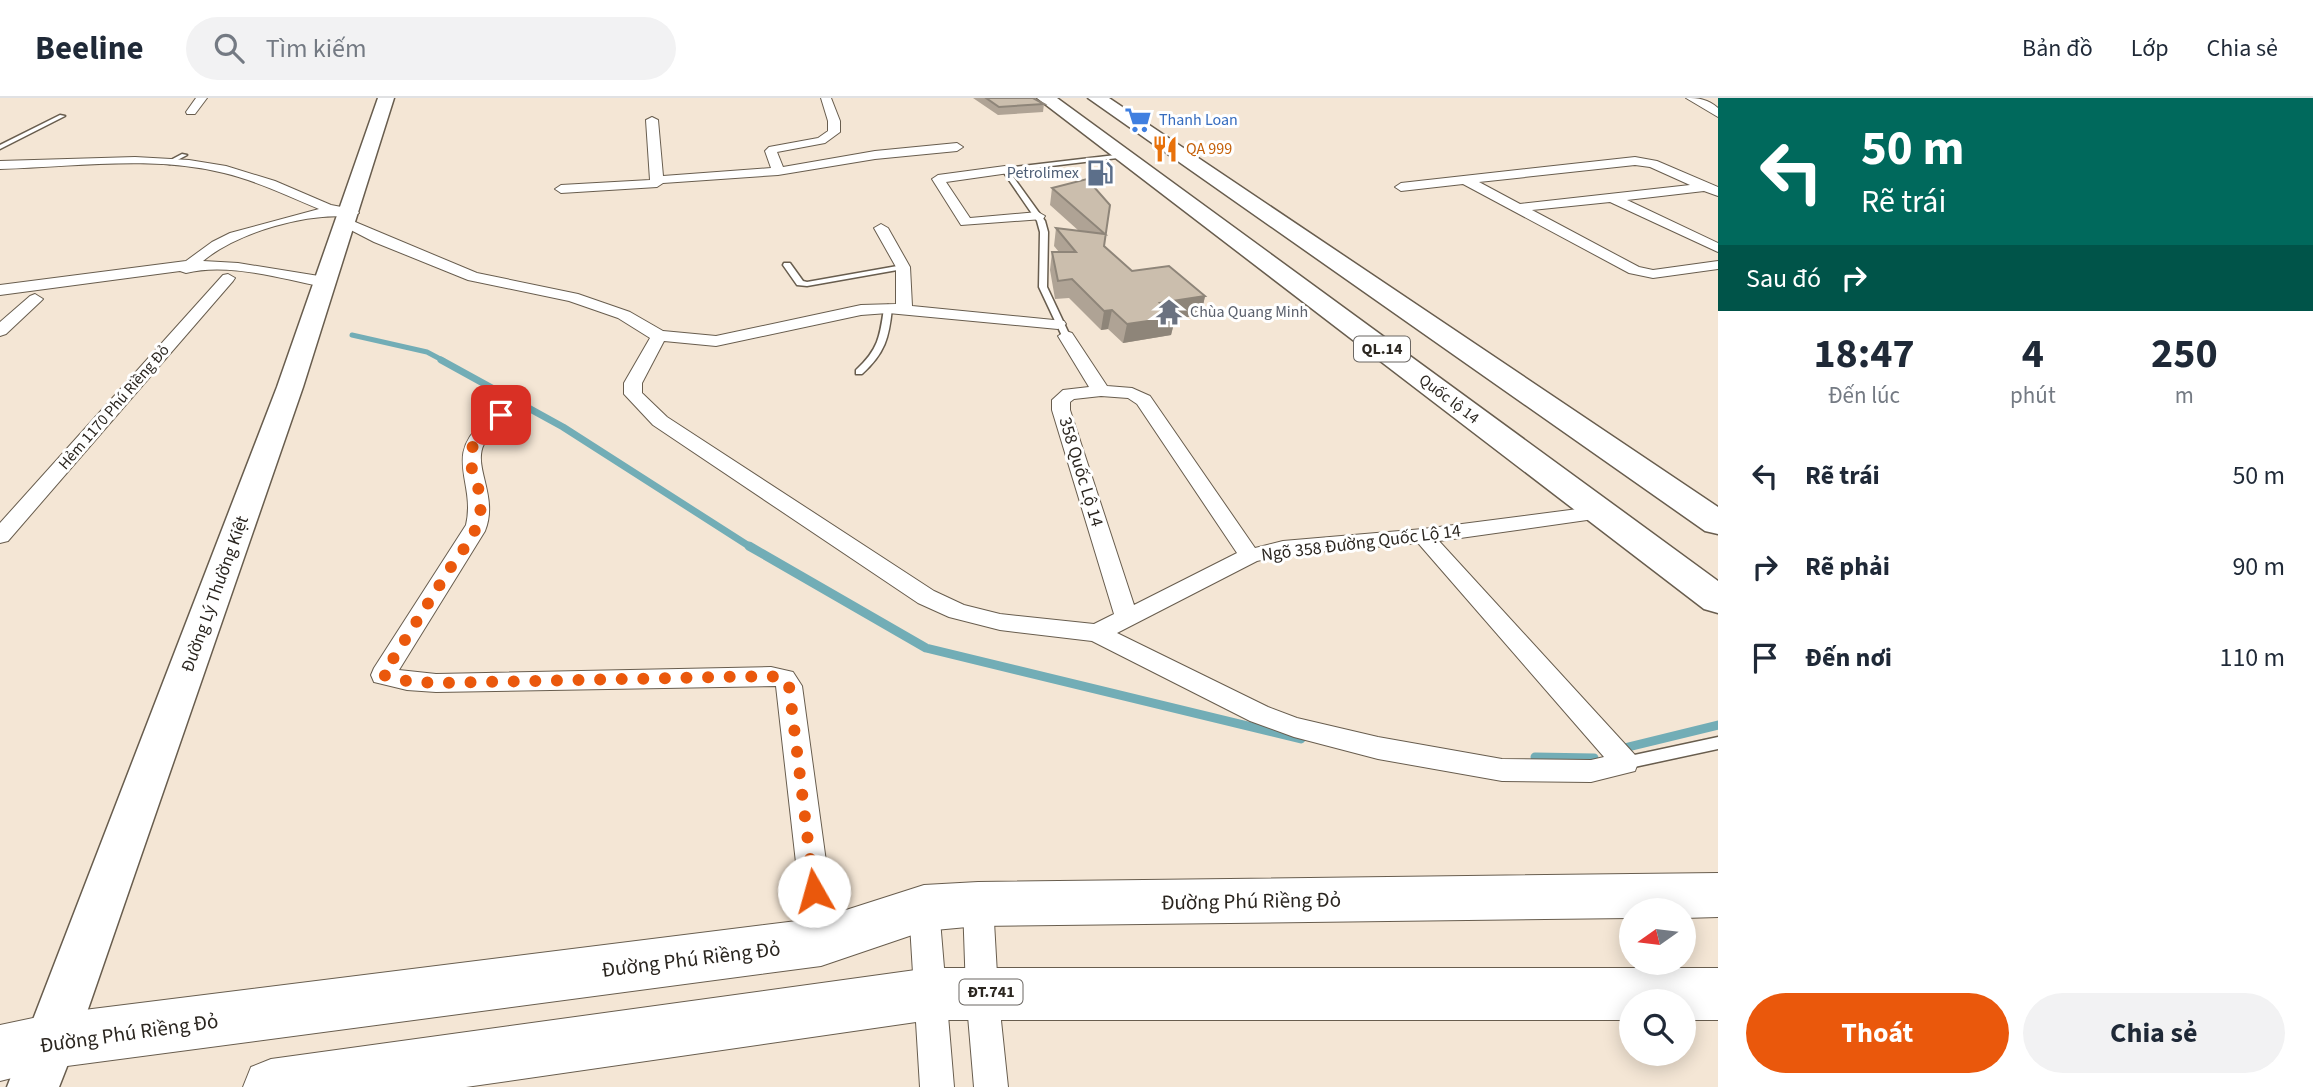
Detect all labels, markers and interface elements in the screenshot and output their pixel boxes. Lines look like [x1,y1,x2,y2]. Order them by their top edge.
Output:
search box [186,17,676,80]
text: Beeline [35,25,144,72]
icon: search [210,29,248,67]
text: Tìm kiếm [266,30,366,67]
text: Bản đồ [2022,31,2093,66]
text: Lớp [2131,31,2168,66]
text: Chia sẻ [2206,31,2278,66]
supermarket icon: Thanh Loan [1123,105,1153,135]
place label: Thanh Loan [1159,109,1238,131]
text: 50 m [1861,114,1965,184]
icon: left [1746,126,1837,217]
restaurant icon: QA 999 [1150,134,1180,164]
place label: QA 999 [1186,138,1232,160]
fuel station icon: Petrolimex [1085,158,1115,188]
place label: Petrolimex [1007,162,1079,184]
text: Rẽ trái [1861,179,1946,225]
icon: right [1835,259,1873,297]
text: Sau đó [1746,260,1821,297]
temple icon: Chùa Quang Minh [1154,297,1184,327]
place label: Chùa Quang Minh [1190,301,1308,323]
text: 18:47 [1813,324,1915,384]
text: 4 [2022,324,2044,384]
text: 250 [2151,324,2218,384]
road number: QL.14 [1354,336,1410,362]
street label: Hẻm 1170 Phú Riềng Đỏ [53,340,175,474]
street label: Quốc lộ 14 [1414,369,1484,429]
text: Đến lúc [1828,379,1900,412]
text: phút [2010,379,2056,412]
text: m [2175,379,2194,412]
pin [471,385,531,445]
icon: arrive [482,396,520,434]
street label: 358 Quốc Lộ 14 [1052,414,1110,530]
icon: left [1746,457,1784,495]
text: Rẽ trái [1805,457,1880,494]
text: 50 m [2232,457,2285,494]
street label: Đường Lý Thường Kiệt [175,512,255,676]
street label: Ngõ 358 Đường Quốc Lộ 14 [1260,518,1462,568]
icon: right [1746,548,1784,586]
text: Rẽ phải [1805,548,1890,585]
text: 90 m [2232,548,2285,585]
icon: arrive [1746,639,1784,677]
text: Đến nơi [1805,639,1892,676]
text: 110 m [2219,639,2285,676]
position arrow [777,854,851,928]
street label: Đường Phú Riềng Đỏ [1161,884,1341,918]
north arrow [1619,898,1696,975]
map controls [1619,898,1696,1066]
street label: Đường Phú Riềng Đỏ [600,933,782,985]
road number: ĐT.741 [960,979,1023,1004]
button: search [1619,989,1696,1066]
button: Thoát [1746,993,2009,1073]
button: Chia sẻ [2023,993,2285,1073]
street label: Đường Phú Riềng Đỏ [38,1006,220,1060]

